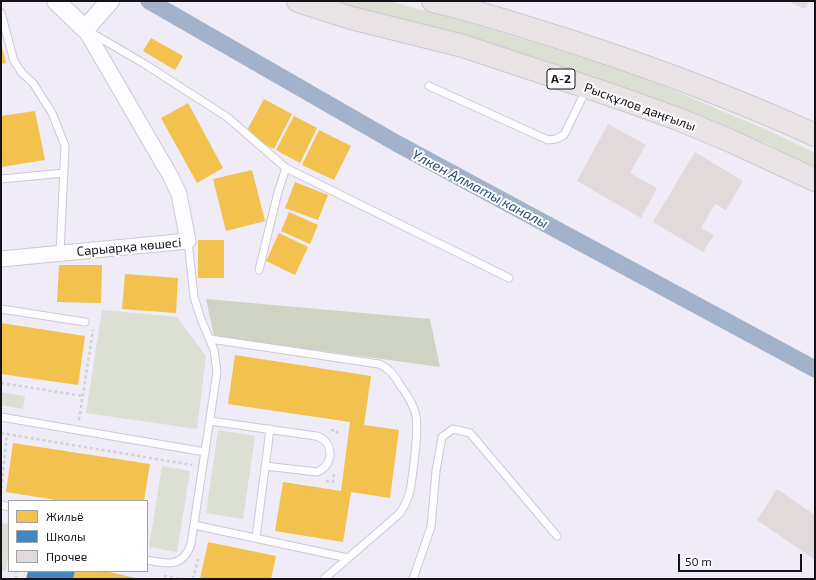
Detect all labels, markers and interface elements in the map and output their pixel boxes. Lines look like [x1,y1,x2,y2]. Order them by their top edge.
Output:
road number: A-2 [547,69,575,89]
street label: Рысқұлов даңғылы [582,80,698,134]
water label: Үлкен Алматы каналы [409,146,551,232]
street label: Сарыарқа көшесі [76,235,182,259]
legend [8,500,148,572]
text: Жильё [46,509,83,523]
text: Школы [46,529,86,543]
scale bar [680,546,804,572]
text: Прочее [46,549,87,563]
text: 50 m [685,554,712,568]

